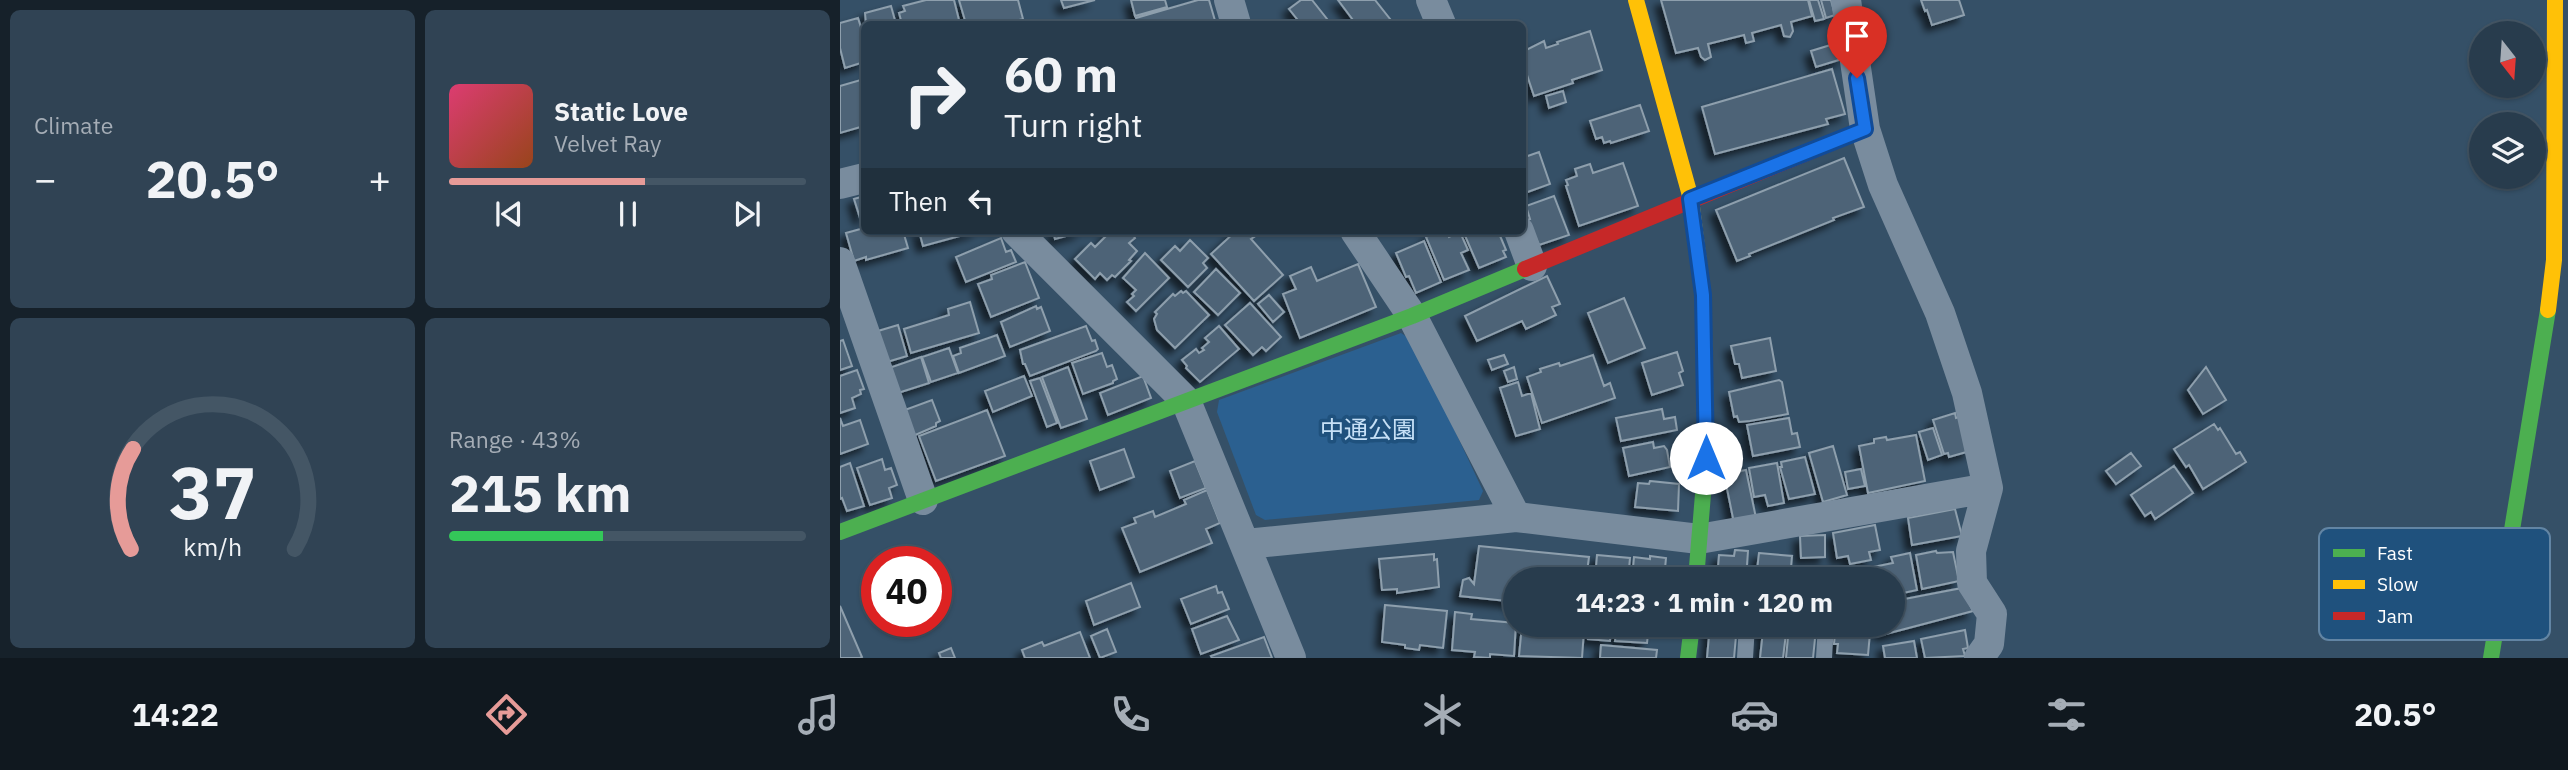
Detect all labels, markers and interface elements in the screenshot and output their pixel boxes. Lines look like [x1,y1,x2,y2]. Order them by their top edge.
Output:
pin [1827,6,1887,78]
icon: arrive [1838,17,1876,55]
north arrow [2469,21,2546,98]
map controls [2469,21,2546,189]
text: 60 m [1004,42,1118,105]
icon: right [889,49,980,140]
text: Static Love [554,94,688,128]
text: Turn right [1004,104,1142,146]
text: Climate [34,110,113,140]
button: layers [2469,112,2546,189]
text: Velvet Ray [554,128,661,158]
text: 20.5° [145,145,280,212]
text: − [34,154,57,203]
text: + [368,154,391,203]
icon: left [962,182,1000,220]
text: Then [889,184,948,218]
icon: previous [490,195,528,233]
icon: pause [609,195,647,233]
icon: next [728,195,766,233]
park label: 中通公園 [1320,413,1416,445]
position arrow [1669,421,1743,495]
text: Range · 43% [449,424,581,454]
text: 37 [169,444,256,539]
text: 215 km [449,459,631,526]
legend [2319,528,2550,640]
text: km/h [183,530,242,563]
text: Fast [2377,541,2413,565]
speed limit sign: 40 [861,546,952,637]
text: Slow [2377,572,2418,596]
text: 14:23 · 1 min · 120 m [1575,585,1833,619]
text: Jam [2377,604,2413,628]
icon: directions [482,690,531,739]
icon: music [794,690,843,739]
icon: phone [1106,690,1155,739]
icon: climate [1418,690,1467,739]
icon: car [1730,690,1779,739]
icon: filters [2042,690,2091,739]
text: 14:22 [132,693,219,735]
text: 20.5° [2354,693,2436,735]

